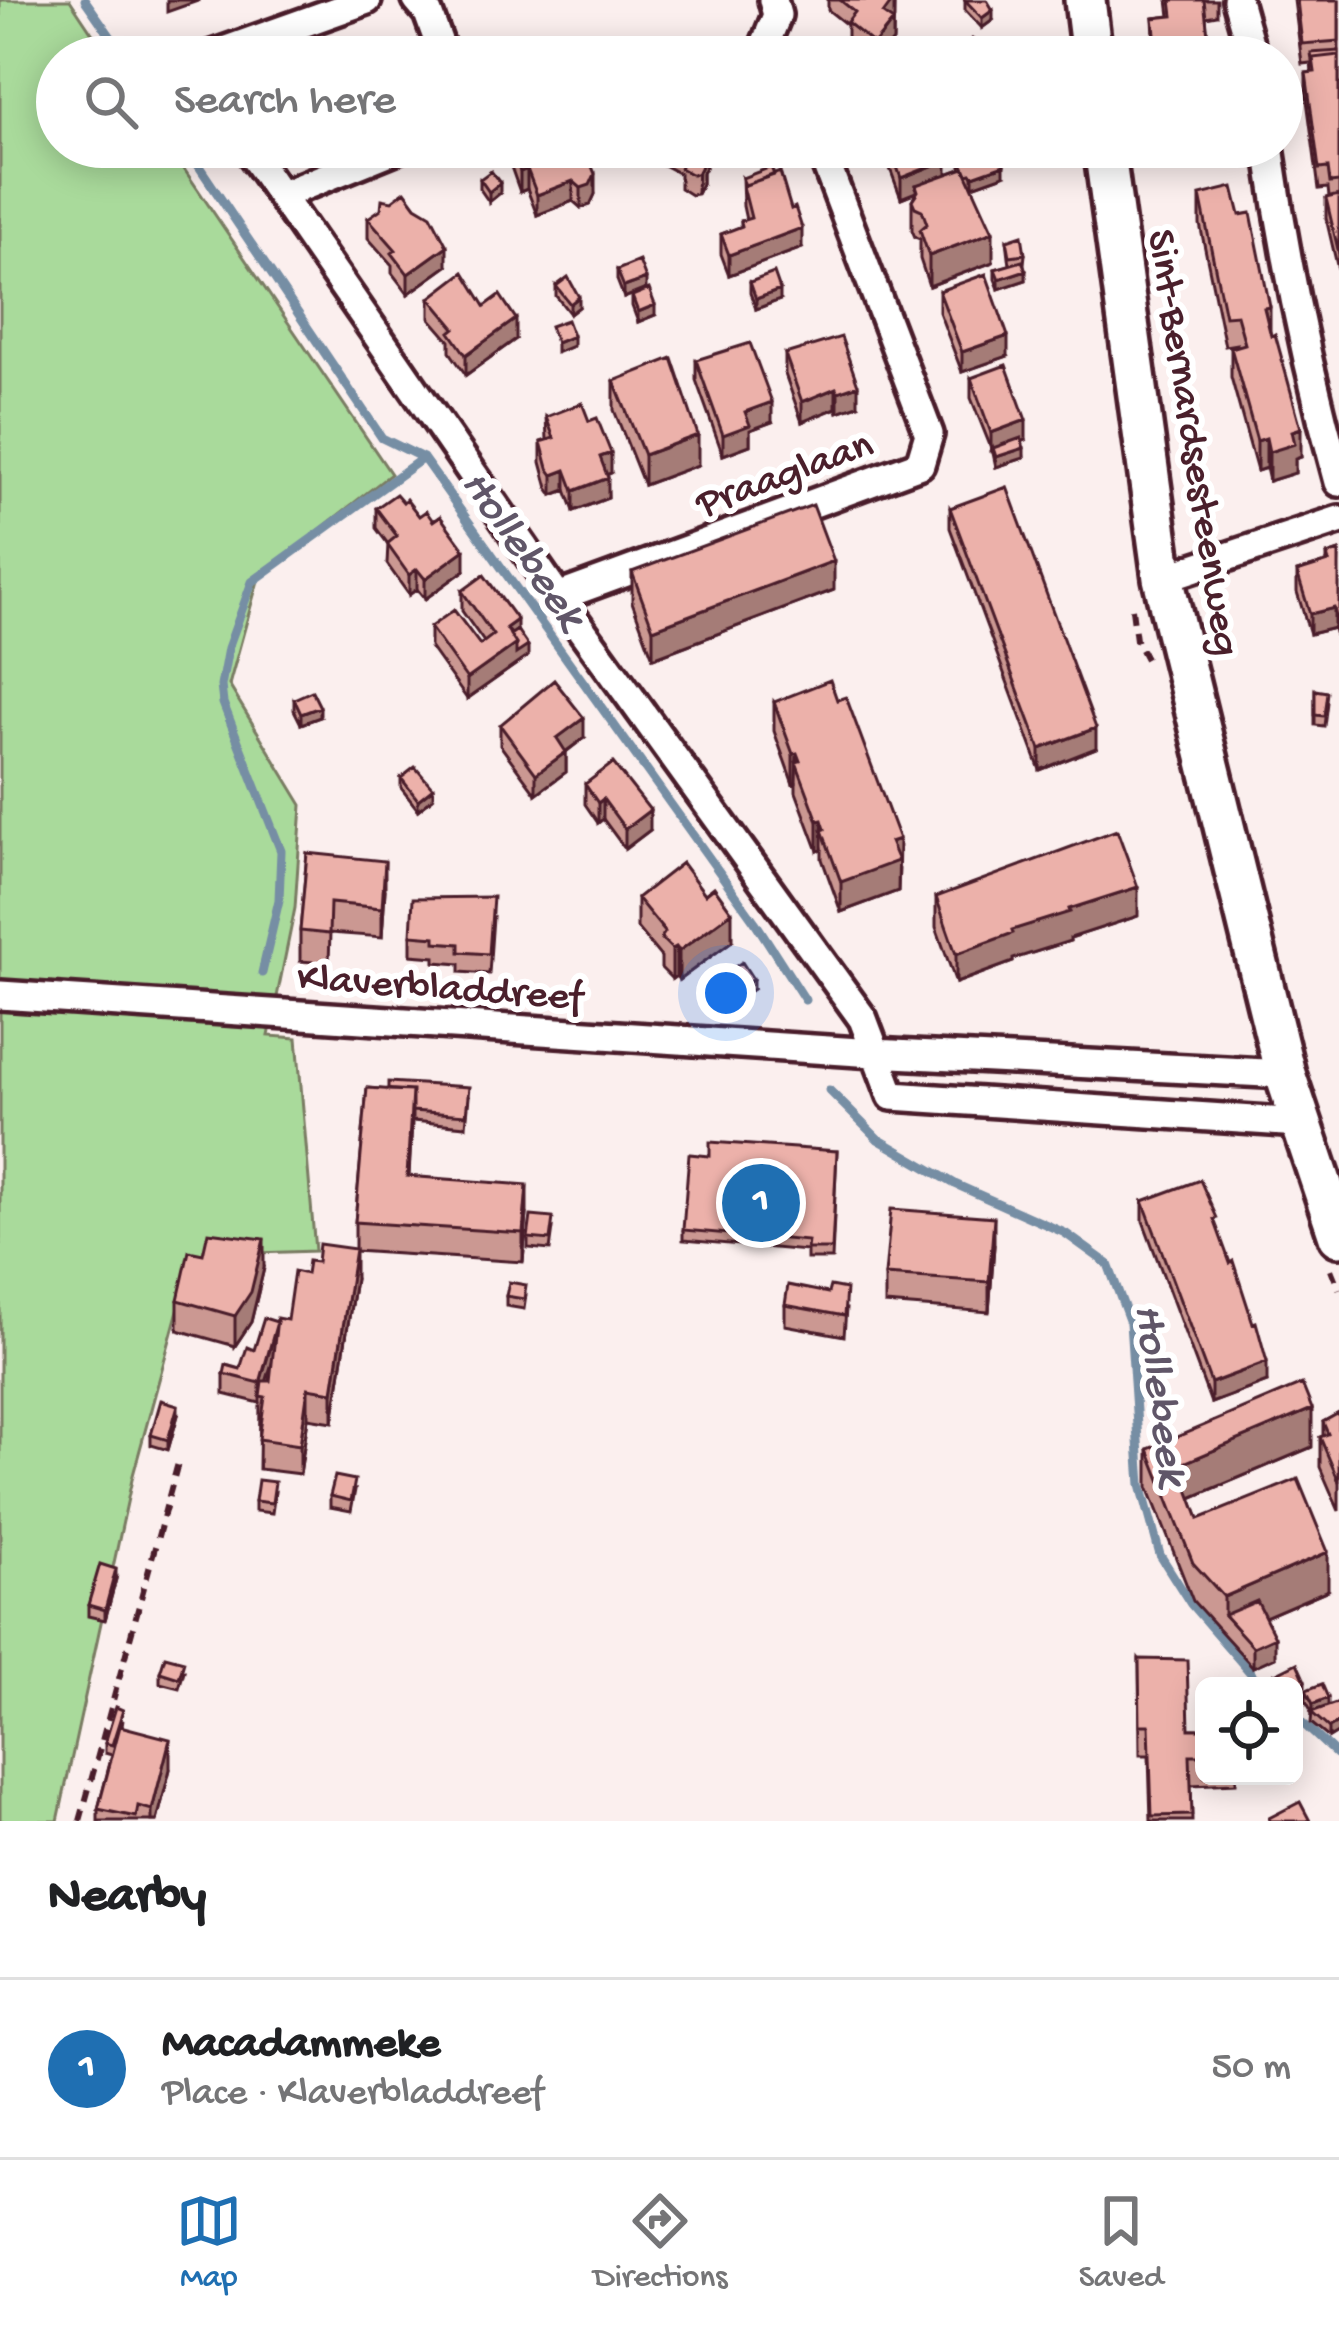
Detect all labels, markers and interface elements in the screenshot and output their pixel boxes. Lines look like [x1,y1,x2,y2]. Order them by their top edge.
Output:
search box [36,36,1303,168]
icon: search [78,69,144,135]
text: Search here [174,76,396,129]
street label: Sint-Bernardsesteenweg [1133,227,1248,660]
street label: Praaglaan [689,422,881,532]
water label: Hollebeek [447,461,597,644]
street label: Klaverbladdreef [295,956,587,1025]
your location [696,963,756,1023]
pin: 1 [722,1158,800,1248]
water label: Hollebeek [1119,1301,1197,1493]
map controls [1195,1677,1303,1785]
button: locate [1195,1677,1303,1785]
text: Nearby [48,1869,206,1929]
text: Macadammeke [162,2019,440,2072]
text: 1 [79,2046,95,2092]
text: 50 m [1211,2046,1291,2092]
text: Place · Klaverbladdreef [162,2072,543,2118]
tab: Map [176,2188,242,2298]
tab: Directions [593,2188,727,2298]
tab: Saved [1079,2188,1163,2298]

